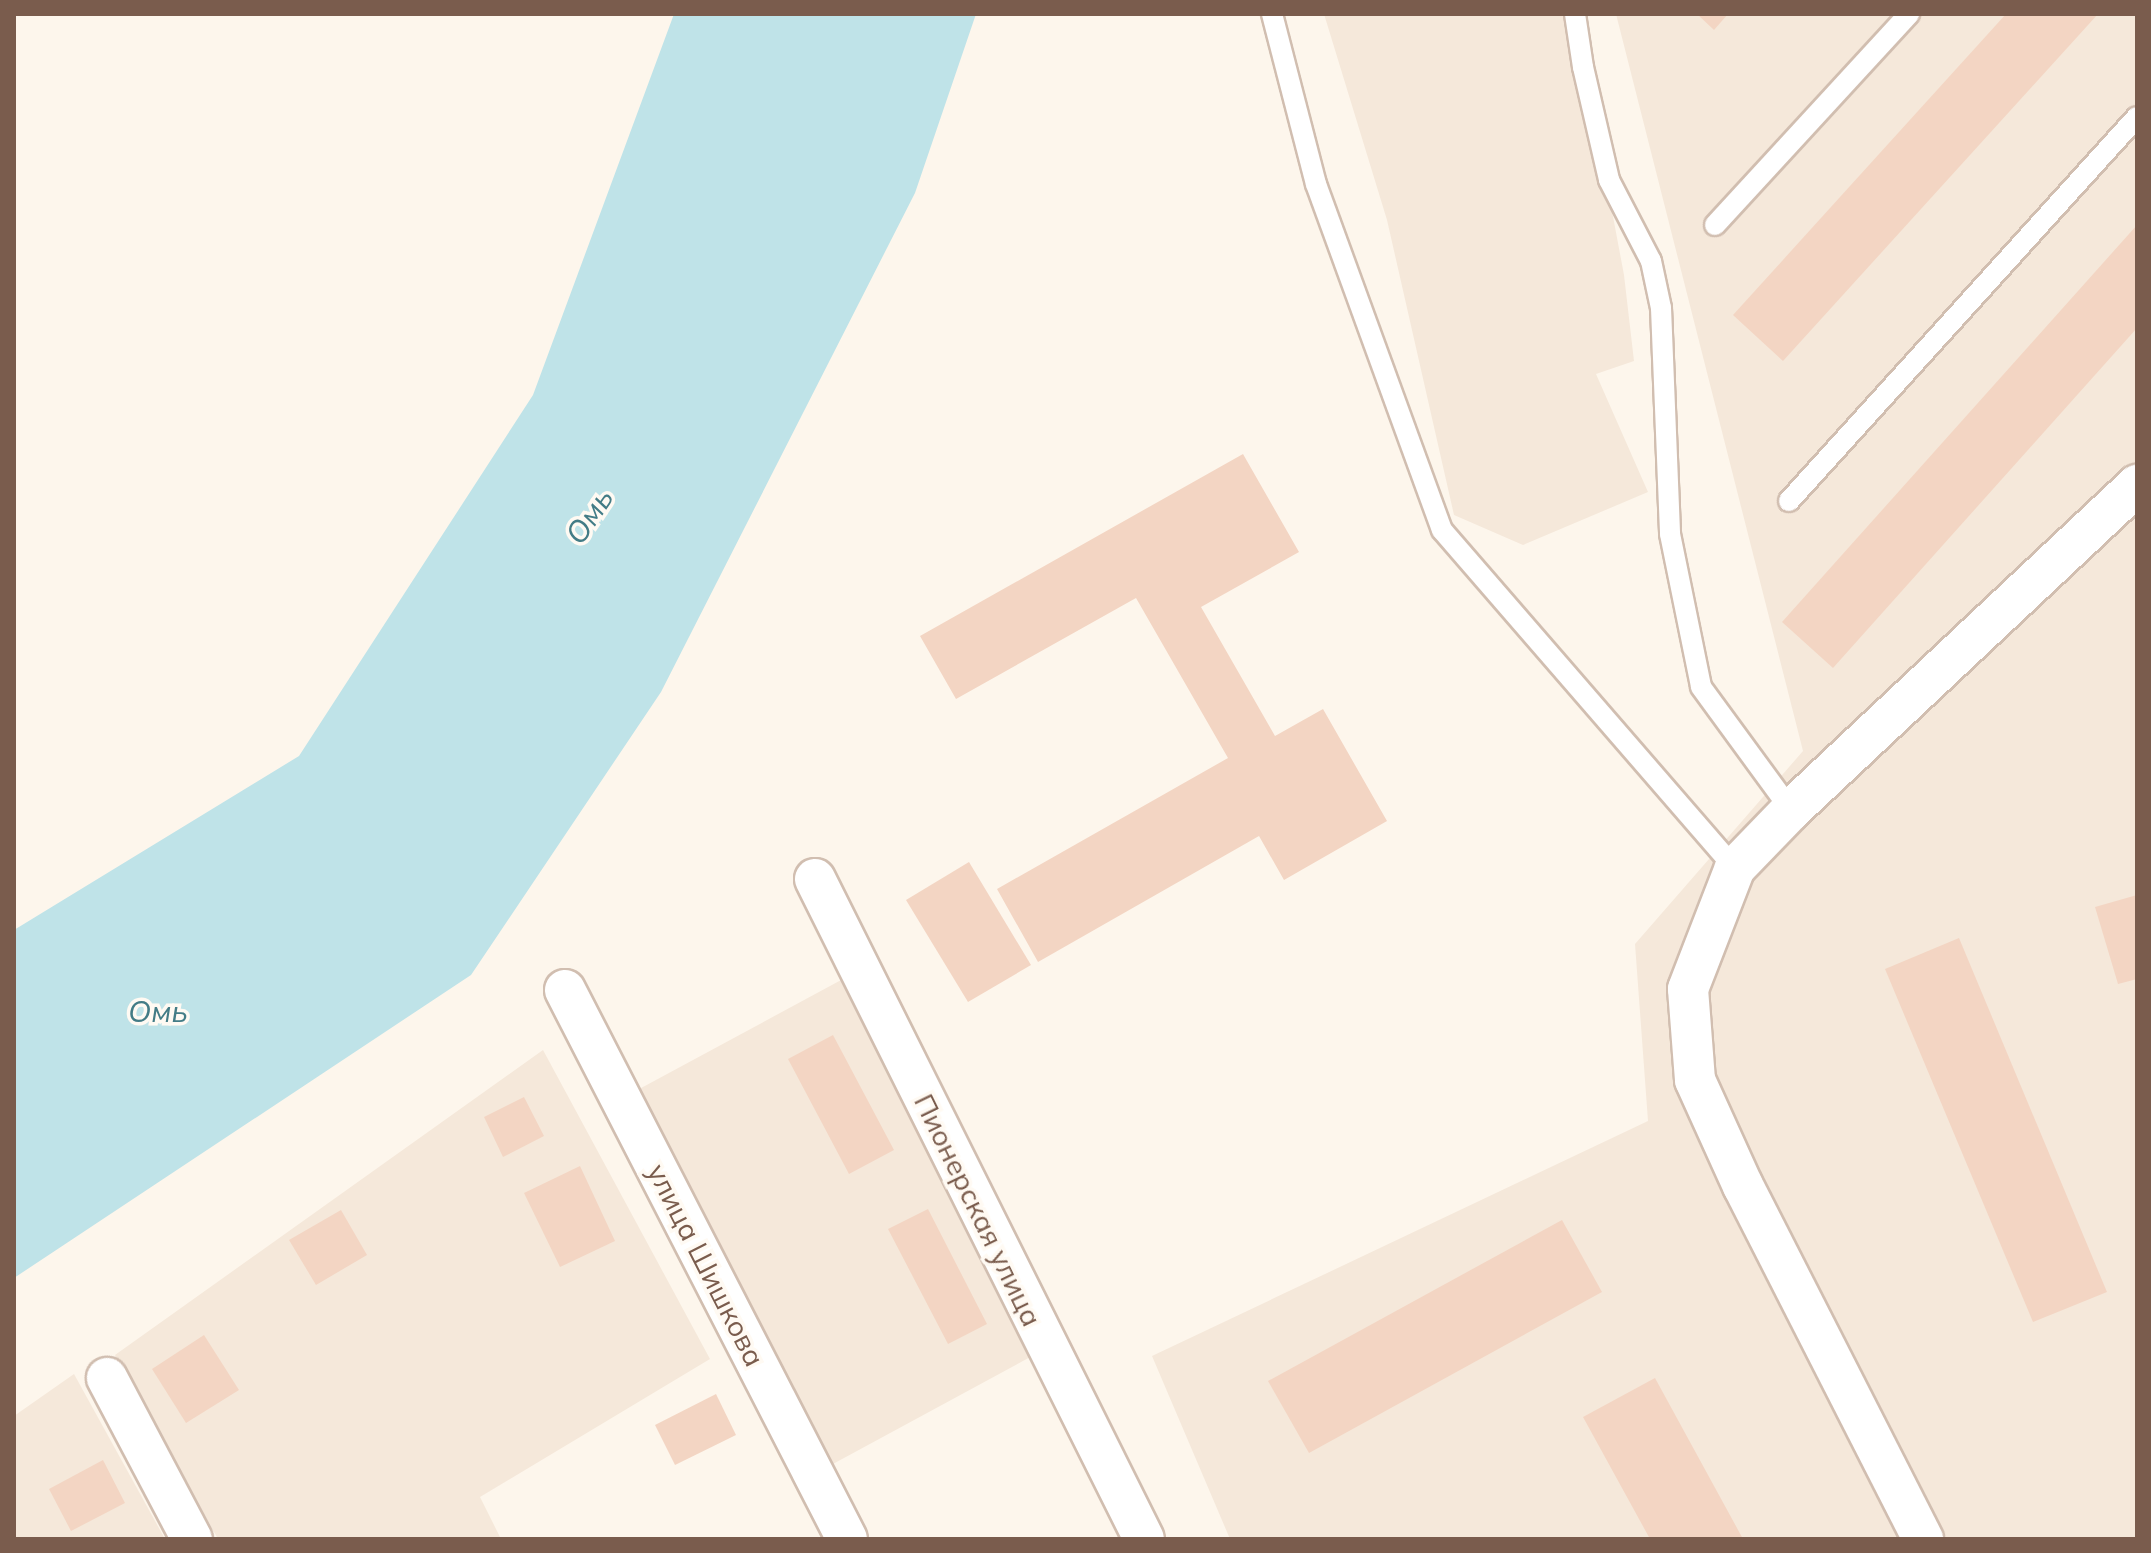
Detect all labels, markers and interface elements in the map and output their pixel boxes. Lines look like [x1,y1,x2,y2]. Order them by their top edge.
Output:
water label: Омь [557,481,621,551]
water label: Омь [128,993,188,1029]
street label: Пионерская улица [907,1088,1049,1332]
street label: улица Шишкова [640,1158,772,1372]

